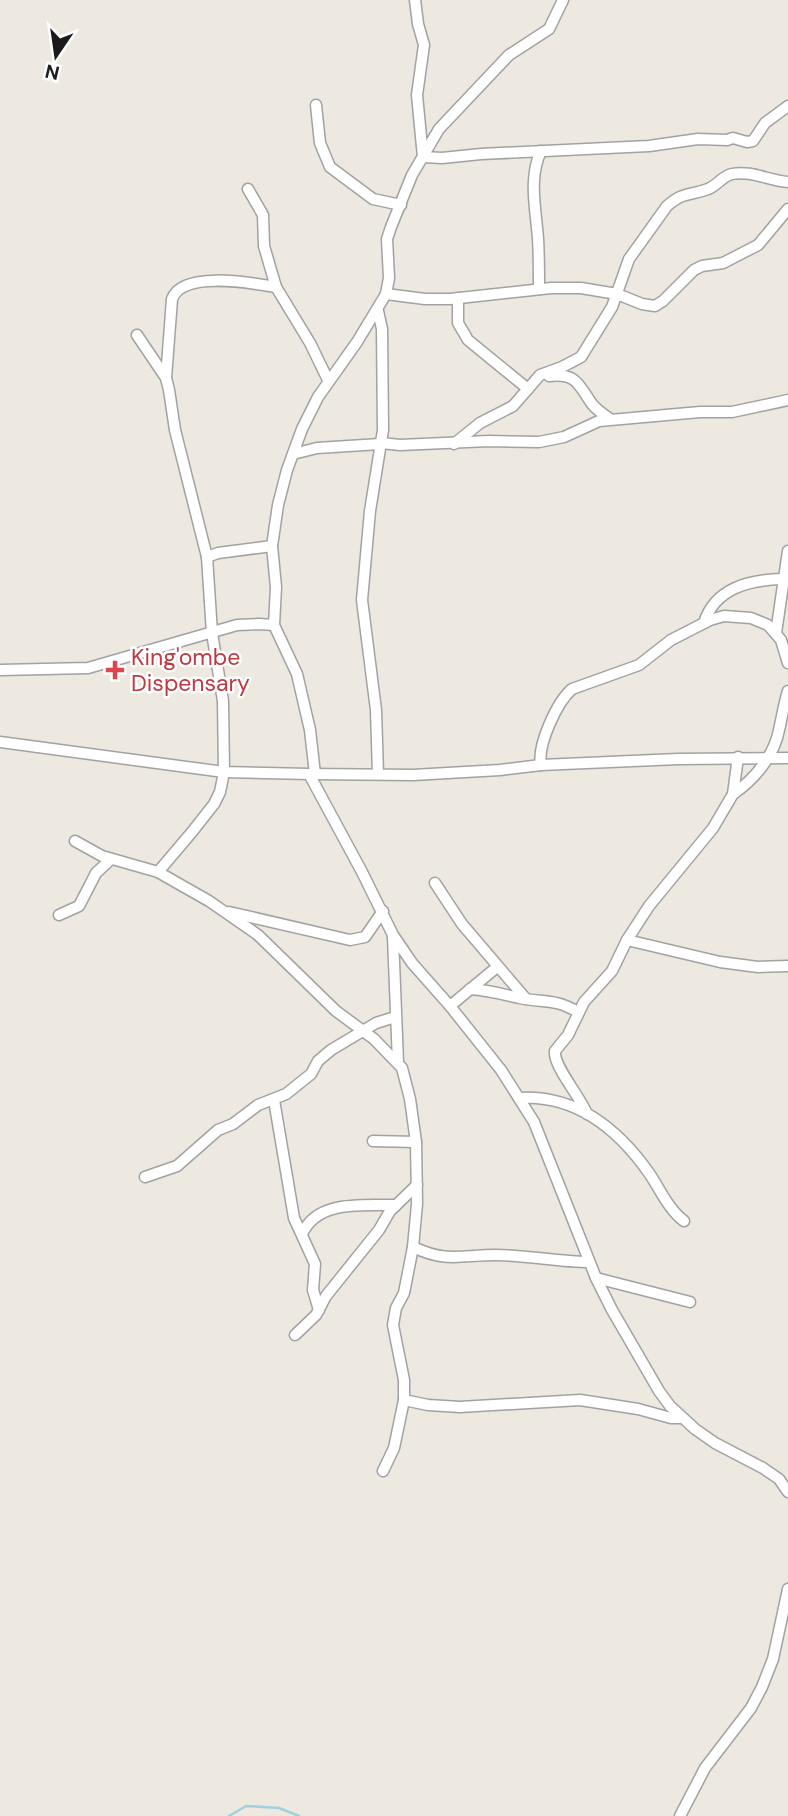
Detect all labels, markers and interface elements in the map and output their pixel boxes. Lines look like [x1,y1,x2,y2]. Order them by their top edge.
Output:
north arrow [21,21,91,91]
text: N [43,58,62,86]
place label: King'ombe Dispensary [131,642,250,698]
marker: King'ombe Dispensary [105,660,125,680]

